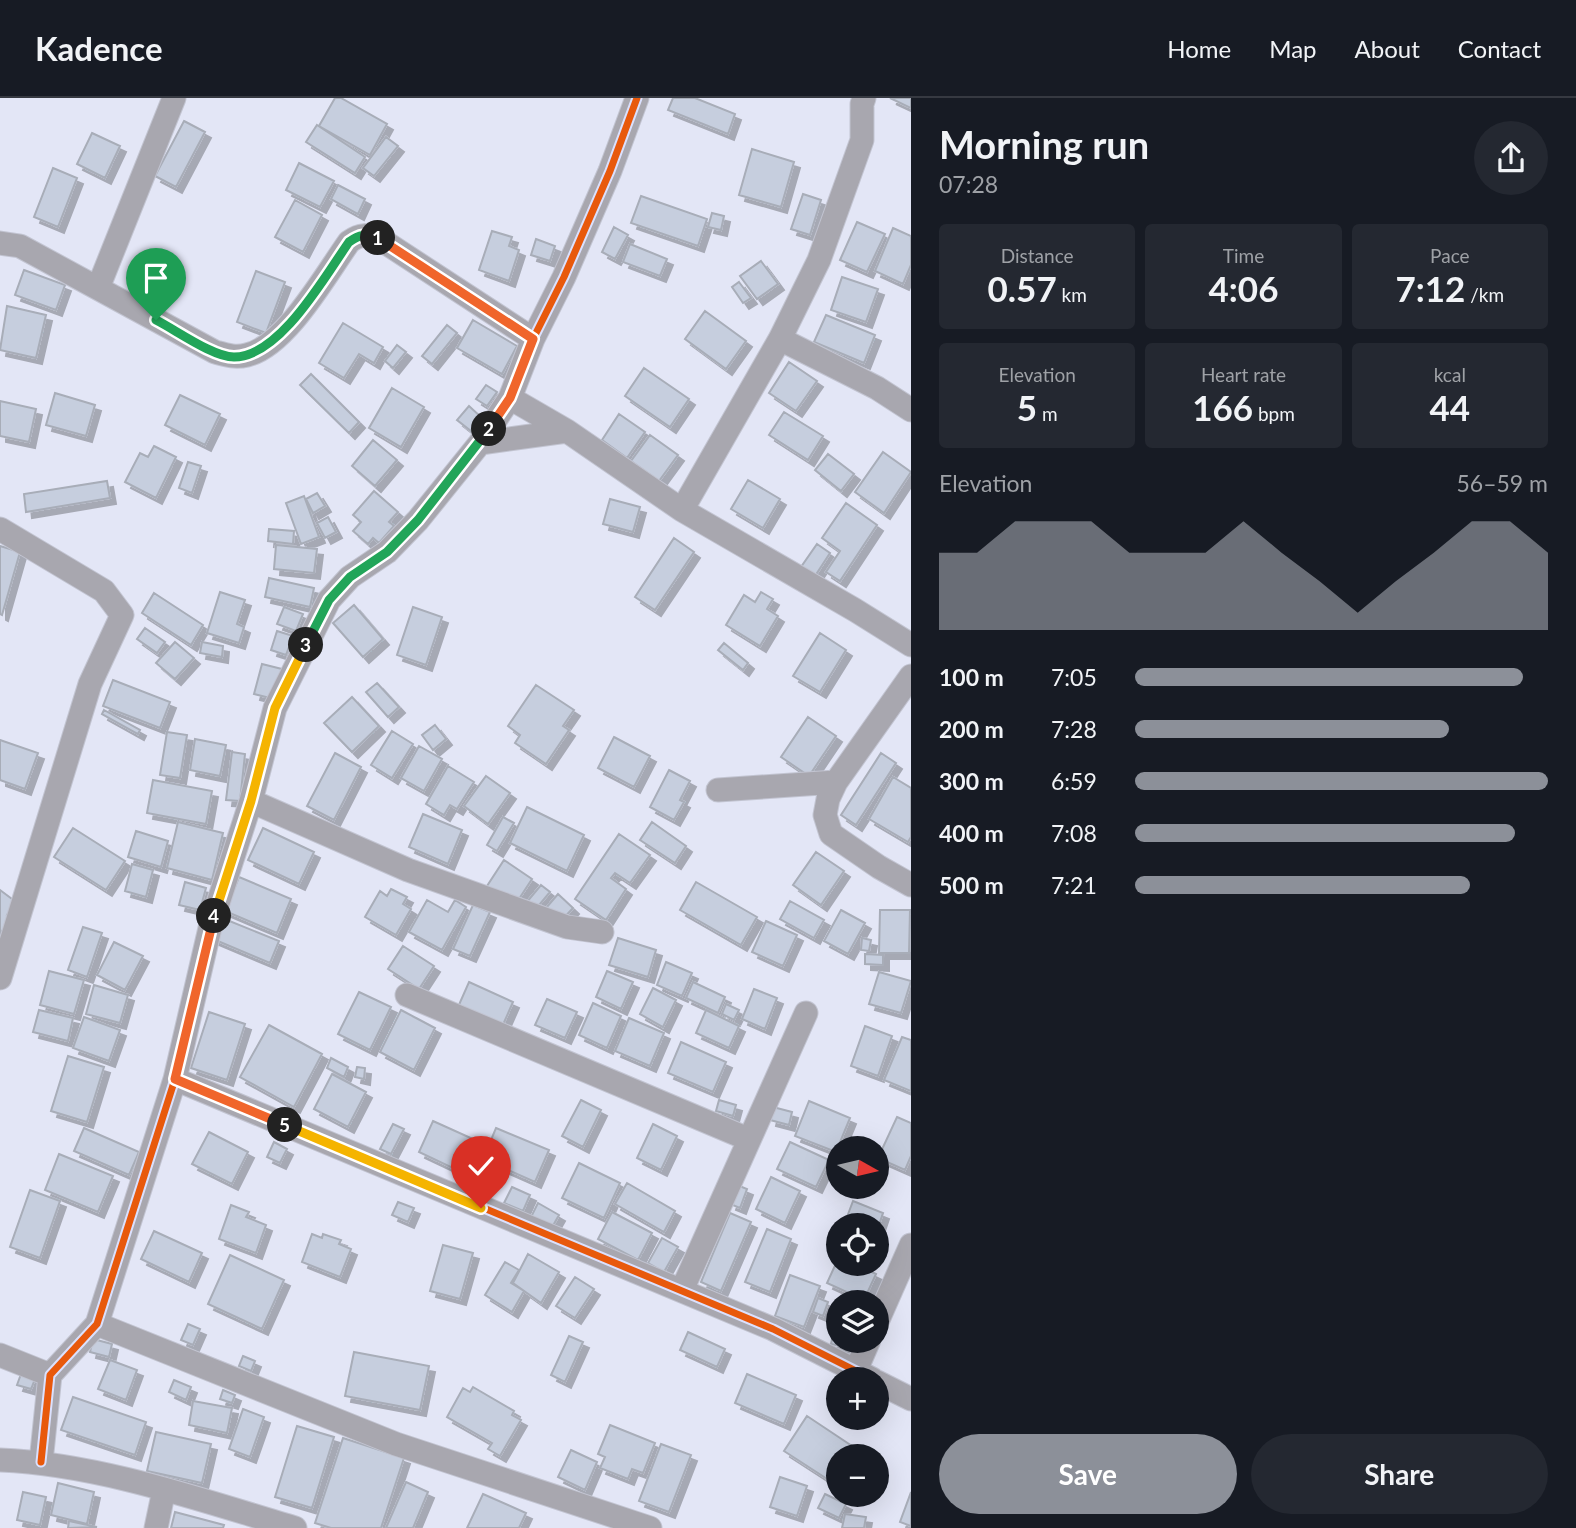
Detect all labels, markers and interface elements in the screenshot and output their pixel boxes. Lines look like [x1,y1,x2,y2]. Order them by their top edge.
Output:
text: Kadence [35,28,163,68]
text: Home [1167,34,1231,63]
text: Map [1269,34,1317,63]
text: About [1355,34,1420,63]
text: Contact [1458,34,1541,63]
text: Morning run [939,121,1149,167]
button: share [1474,121,1548,195]
text: 07:28 [939,170,998,198]
pin: 1 [360,220,396,256]
text: 1 [372,226,383,249]
text: Distance [1001,244,1074,267]
text: Time [1223,244,1264,267]
text: Pace [1430,244,1470,267]
pin [126,248,186,320]
icon: arrive [137,259,175,297]
text: 0.57 [987,267,1057,309]
text: 4:06 [1209,267,1278,309]
text: 7:12 [1395,267,1465,309]
text: km [1057,283,1087,306]
text: /km [1465,283,1504,306]
text: Elevation [999,363,1076,386]
text: Heart rate [1201,363,1286,386]
text: kcal [1434,363,1466,386]
text: 5 [1017,386,1037,428]
text: 166 [1192,386,1253,428]
text: 44 [1430,386,1470,428]
text: m [1037,402,1058,425]
text: bpm [1253,402,1295,425]
pin: 2 [472,412,506,446]
text: 2 [483,417,494,440]
text: Elevation [939,469,1032,497]
text: 56–59 m [1456,469,1548,497]
pin: 3 [288,628,324,662]
text: 3 [300,633,311,656]
text: 100 m [939,663,1004,691]
text: 7:05 [1051,663,1097,691]
text: 200 m [939,715,1004,743]
text: 7:28 [1051,715,1097,743]
text: 300 m [939,767,1004,795]
text: 6:59 [1051,767,1097,795]
text: 400 m [939,819,1004,847]
text: 7:08 [1051,819,1097,847]
text: 500 m [939,871,1004,899]
text: 7:21 [1051,871,1097,899]
pin: 4 [196,898,232,934]
text: 4 [208,904,219,927]
pin: 5 [268,1108,302,1142]
text: 5 [279,1113,290,1136]
pin [451,1136,511,1208]
north arrow [826,1136,889,1199]
map controls [826,1136,889,1507]
icon: check [462,1147,500,1185]
button: locate [826,1213,889,1276]
button: layers [826,1290,889,1353]
button: + [826,1367,889,1430]
button: Save [939,1434,1237,1514]
button: Share [1251,1434,1548,1514]
button: − [826,1444,889,1507]

